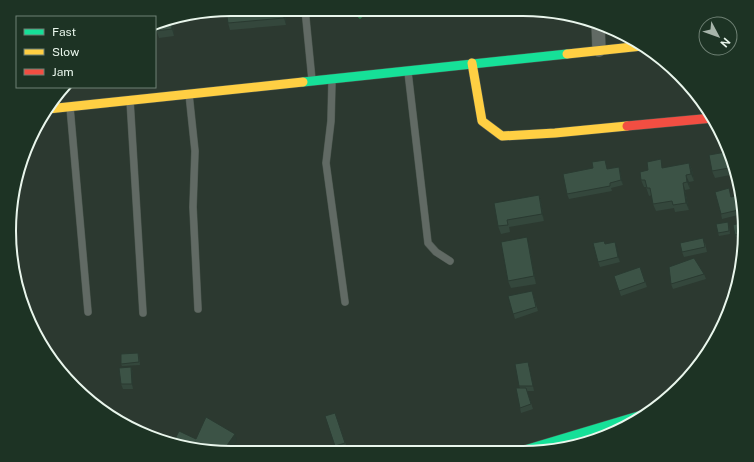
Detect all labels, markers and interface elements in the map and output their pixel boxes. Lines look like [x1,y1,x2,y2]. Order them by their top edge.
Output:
legend [16,16,156,88]
north arrow [698,16,738,56]
text: Fast [52,25,77,39]
text: N [718,35,733,50]
text: Slow [52,45,80,59]
text: Jam [52,65,74,79]

